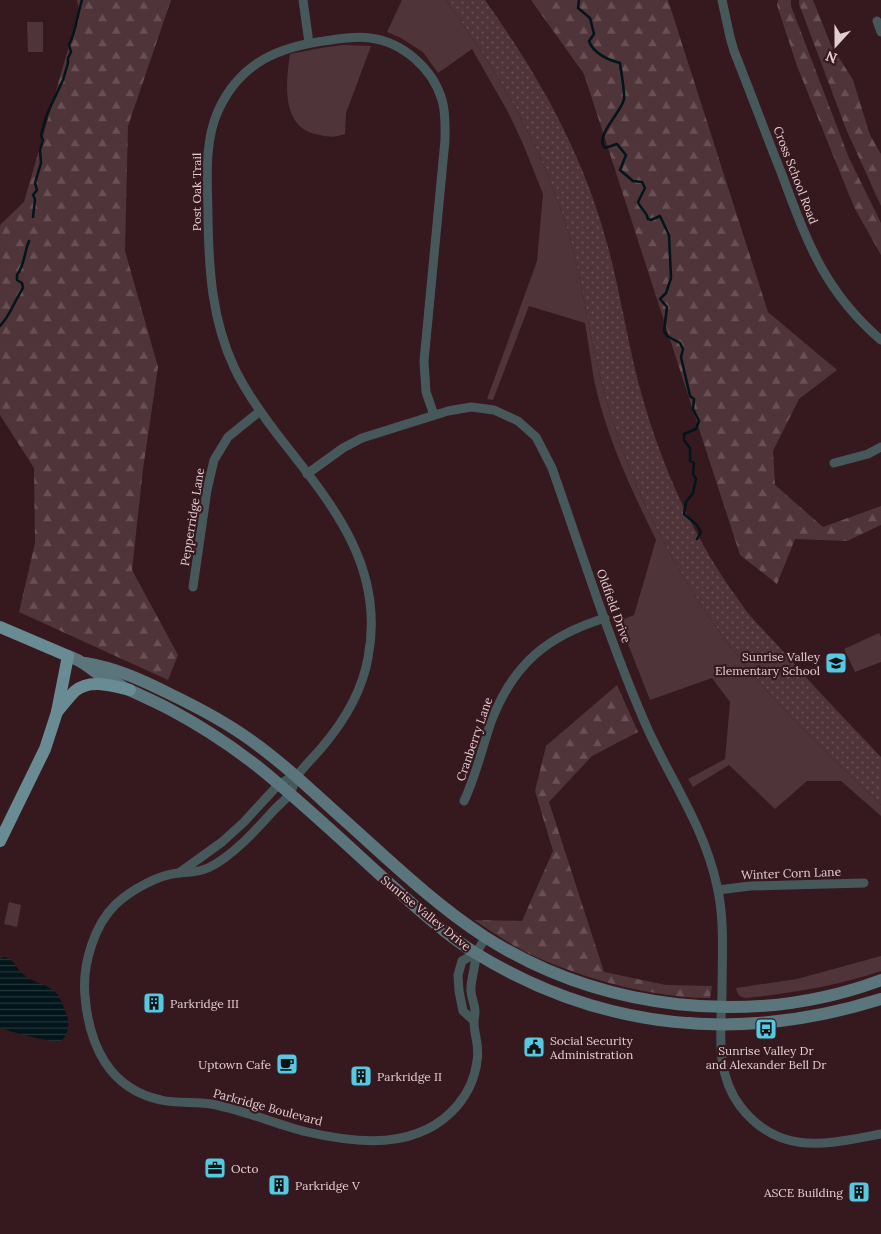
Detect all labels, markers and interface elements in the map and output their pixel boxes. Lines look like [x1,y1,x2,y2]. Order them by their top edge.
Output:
north arrow [811,20,861,70]
text: N [823,47,840,67]
street label: Cross School Road [770,124,822,226]
street label: Post Oak Trail [189,153,204,231]
street label: Pepperridge Lane [177,467,207,567]
street label: Oldfield Drive [594,567,634,645]
place label: Sunrise Valley Elementary School [715,649,821,678]
school or university icon: Sunrise Valley Elementary School [824,651,848,675]
street label: Cranberry Lane [453,695,496,783]
street label: Winter Corn Lane [741,864,842,882]
street label: Sunrise Valley Drive [378,872,474,954]
building icon: Parkridge III [142,991,166,1015]
place label: Parkridge III [170,996,239,1011]
bus stop icon: Sunrise Valley Dr and Alexander Bell Dr [754,1017,778,1041]
place label: Social Security Administration [549,1033,633,1062]
public building icon: Social Security Administration [522,1035,546,1059]
place label: Sunrise Valley Dr and Alexander Bell Dr [706,1043,827,1072]
cafe icon: Uptown Cafe [275,1052,299,1076]
place label: Uptown Cafe [198,1057,271,1072]
building icon: Parkridge II [349,1064,373,1088]
place label: Parkridge II [377,1069,442,1084]
street label: Parkridge Boulevard [212,1085,324,1129]
office icon: Octo [203,1156,227,1180]
place label: Octo [231,1161,258,1176]
building icon: Parkridge V [267,1173,291,1197]
place label: Parkridge V [295,1178,361,1193]
building icon: ASCE Building [847,1180,871,1204]
place label: ASCE Building [763,1185,843,1200]

